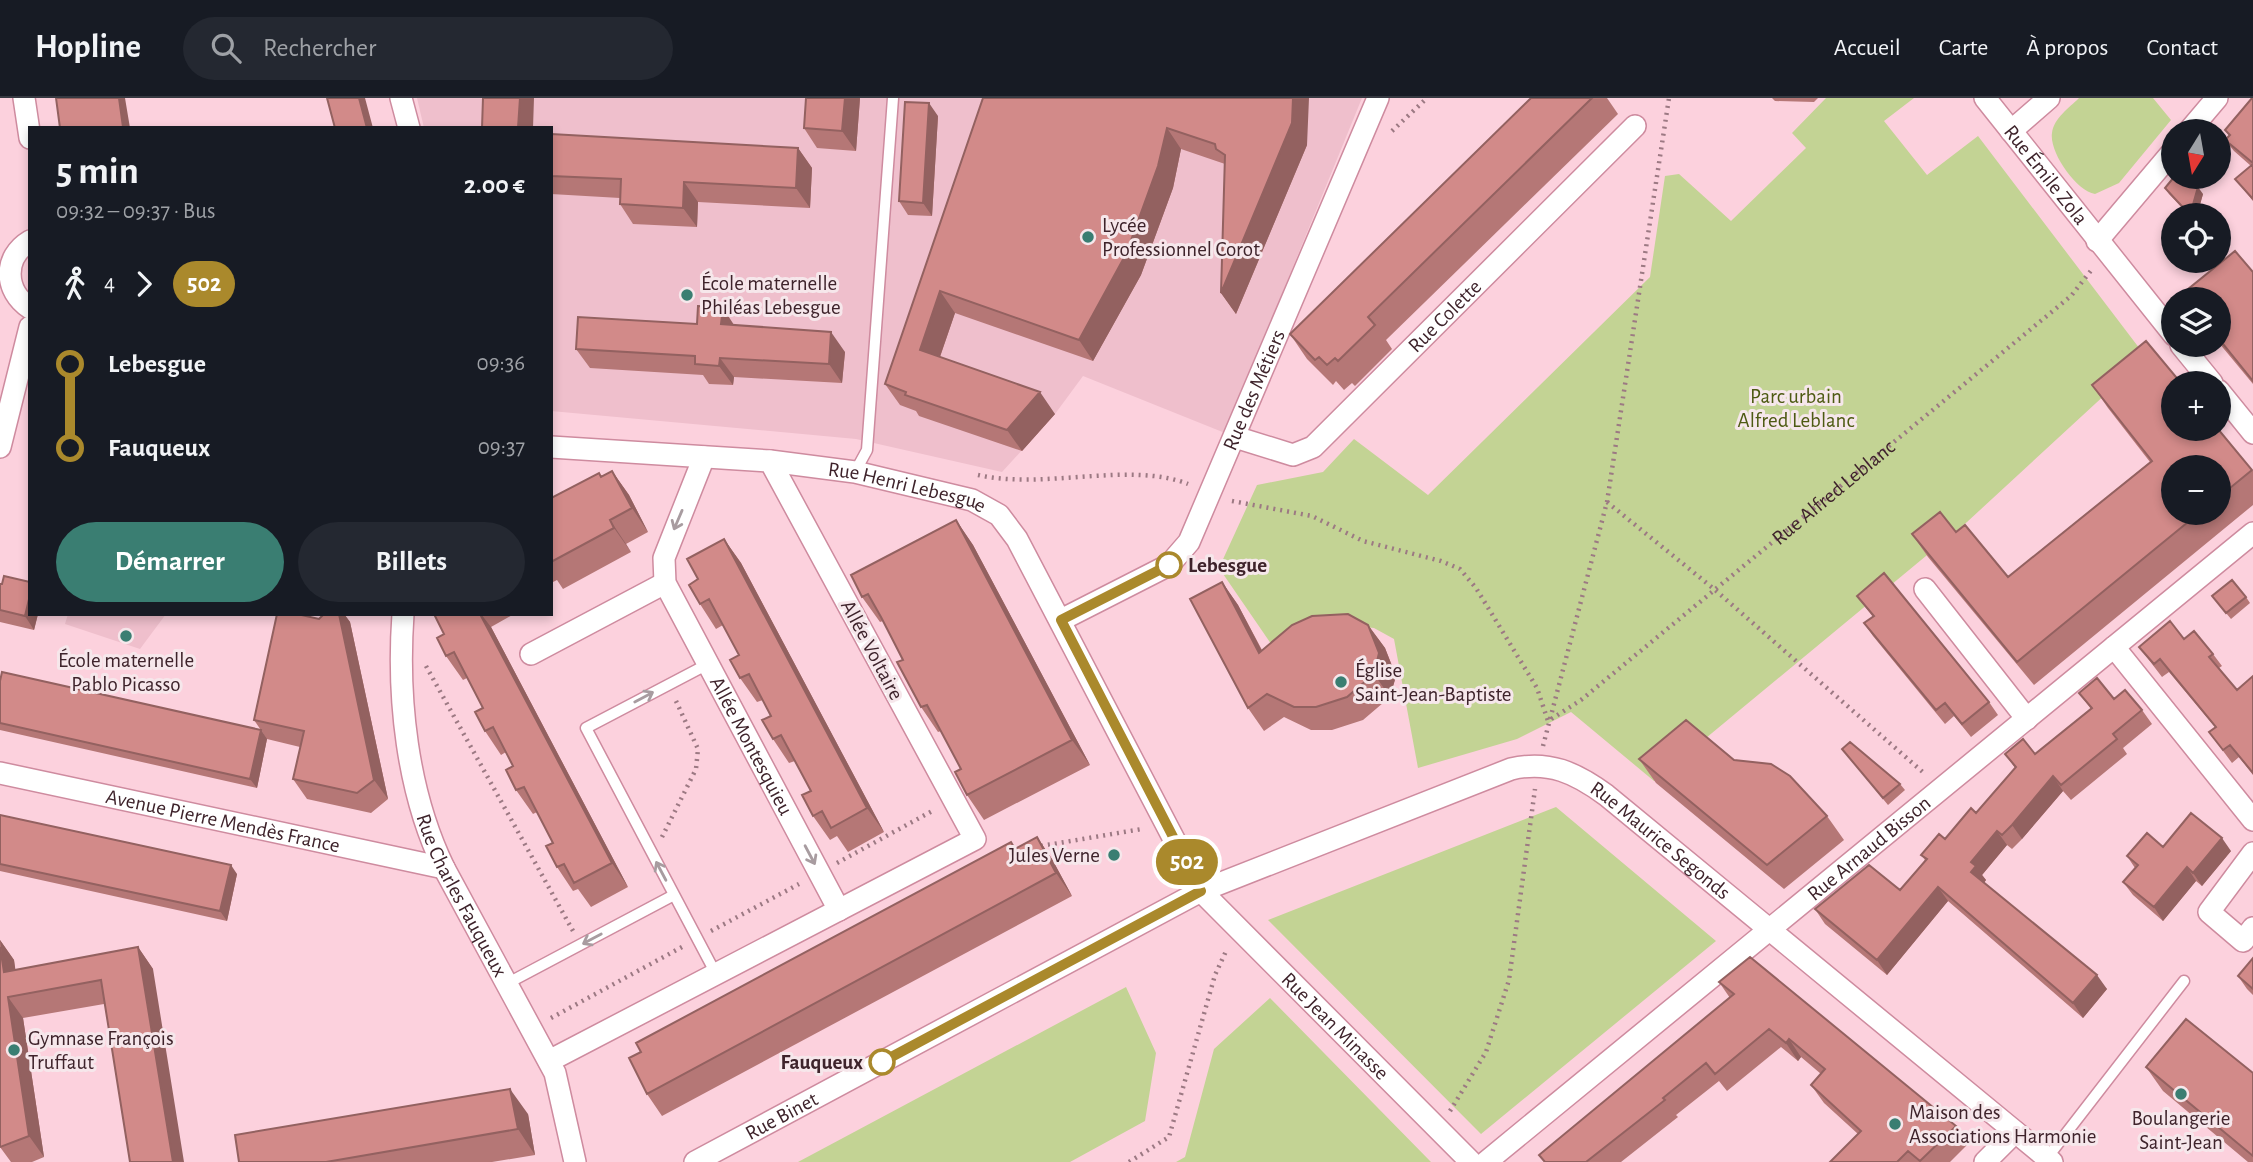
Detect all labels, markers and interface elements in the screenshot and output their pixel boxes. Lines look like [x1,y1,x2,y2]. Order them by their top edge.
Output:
search box [183,17,673,80]
icon: search [207,29,245,67]
text: Hopline [35,31,141,64]
text: Rechercher [263,35,376,61]
text: Accueil [1834,36,1901,60]
text: Carte [1939,36,1988,60]
text: À propos [2026,36,2108,60]
text: Contact [2146,36,2218,60]
north arrow [2161,119,2231,189]
map controls [2161,119,2231,525]
street label: Rue Émile Zola [2000,121,2092,229]
text: 5 min [56,153,139,191]
text: 2.00 € [464,172,525,198]
text: 09:32 – 09:37 · Bus [56,200,215,223]
button: locate [2161,203,2231,273]
place label: Lycée Professionnel Corot [1102,215,1260,260]
marker: Lycée Professionnel Corot [1080,229,1096,245]
icon: walk [56,265,94,303]
icon: forward [125,265,163,303]
place label: École maternelle Philéas Lebesgue [701,271,841,318]
text: 4 [104,272,115,295]
text: 502 [187,272,221,296]
street label: Rue Colette [1404,275,1485,356]
marker: École maternelle Philéas Lebesgue [679,287,695,303]
button: layers [2161,287,2231,357]
street label: Rue des Métiers [1219,326,1289,453]
text: Lebesgue [108,351,206,377]
text: 09:36 [476,352,525,375]
button: + [2161,371,2231,441]
park label: Parc urbain Alfred Leblanc [1738,386,1855,431]
text: Fauqueux [108,435,210,461]
text: 09:37 [478,436,525,459]
street label: Rue Alfred Leblanc [1768,436,1899,549]
button: − [2161,455,2231,525]
street label: Rue Henri Lebesgue [827,458,990,516]
one-way arrow [671,509,684,530]
button: Démarrer [56,522,284,602]
button: Billets [298,522,525,602]
marker: Lebesgue [1156,552,1182,578]
place label: Lebesgue [1188,555,1267,576]
street label: Allée Voltaire [837,597,907,703]
marker: École maternelle Pablo Picasso [118,628,134,644]
place label: École maternelle Pablo Picasso [58,648,194,695]
place label: Église Saint-Jean-Baptiste [1355,658,1512,705]
street label: Allée Montesquieu [706,673,797,819]
marker: Église Saint-Jean-Baptiste [1333,674,1349,690]
one-way arrow [634,690,654,704]
street label: Rue Maurice Segonds [1587,777,1734,903]
street label: Avenue Pierre Mendès France [104,785,342,856]
street label: Rue Arnaud Bisson [1803,792,1934,905]
street label: Rue Charles Fauqueux [413,811,511,980]
line badge: 502 [1147,839,1227,885]
one-way arrow [803,845,817,865]
place label: Jules Verne [1009,845,1100,866]
marker: Jules Verne [1106,847,1122,863]
text: 502 [1170,850,1204,874]
one-way arrow [654,861,668,881]
one-way arrow [582,932,603,946]
street label: Rue Jean Minasse [1278,968,1393,1084]
place label: Gymnase François Truffaut [28,1028,174,1073]
marker: Gymnase François Truffaut [6,1042,22,1058]
marker: Fauqueux [869,1049,895,1075]
place label: Fauqueux [780,1052,863,1073]
marker: Boulangerie Saint-Jean [2173,1086,2189,1102]
street label: Rue Binet [742,1088,821,1144]
place label: Maison des Associations Harmonie [1909,1102,2097,1147]
place label: Boulangerie Saint-Jean [2131,1108,2231,1153]
marker: Maison des Associations Harmonie [1887,1116,1903,1132]

